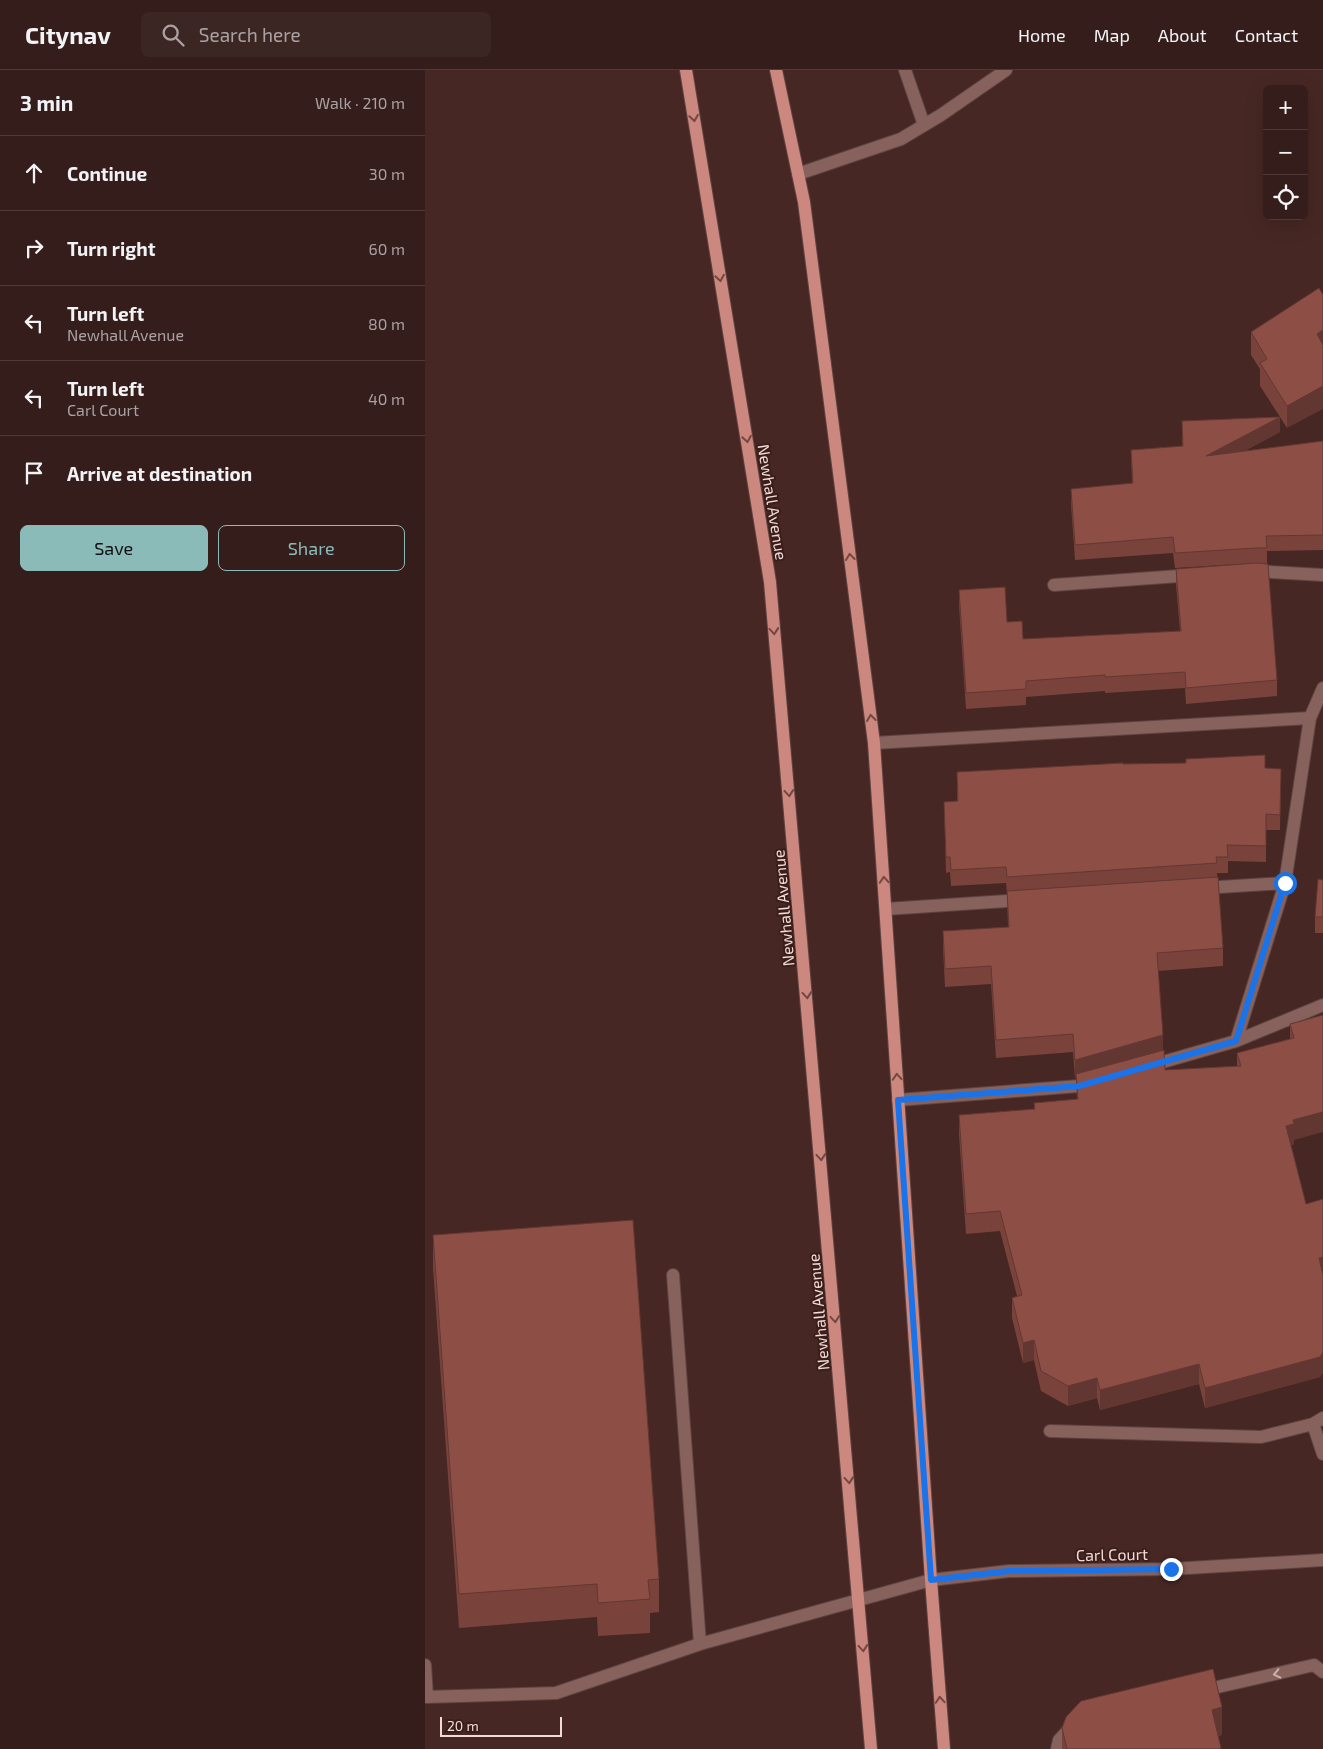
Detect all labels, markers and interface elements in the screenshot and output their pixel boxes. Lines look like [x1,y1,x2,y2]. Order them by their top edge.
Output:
search box [141,12,491,57]
text: Citynav [25,20,111,49]
icon: search [159,21,187,49]
text: Search here [199,23,301,46]
text: Home [1018,24,1066,46]
text: Map [1094,24,1130,46]
text: About [1158,24,1207,46]
text: Contact [1235,24,1298,46]
map controls [1263,85,1308,220]
button: + [1263,85,1308,130]
text: 3 min [20,90,73,115]
text: Walk · 210 m [315,93,405,112]
one-way arrow [688,114,699,122]
button: − [1263,130,1308,175]
icon: ahead [20,159,48,187]
text: Continue [67,162,147,185]
text: 30 m [369,164,405,183]
button: locate [1263,175,1308,220]
icon: right [20,234,48,262]
text: Turn right [67,237,155,260]
text: 60 m [369,239,405,258]
one-way arrow [715,274,725,283]
text: Turn left [67,302,144,325]
icon: left [20,309,48,337]
text: 80 m [368,314,405,333]
text: Newhall Avenue [67,325,184,344]
text: Turn left [67,377,144,400]
icon: left [20,384,48,412]
text: 40 m [368,389,405,408]
text: Carl Court [67,400,139,419]
one-way arrow [741,434,751,443]
street label: Newhall Avenue [754,443,792,561]
icon: arrive [20,459,48,487]
text: Arrive at destination [67,462,252,485]
button: Save [20,525,208,571]
button: Share [218,525,405,571]
one-way arrow [845,553,856,561]
one-way arrow [769,627,780,635]
one-way arrow [866,714,877,722]
one-way arrow [783,789,794,797]
street label: Newhall Avenue [768,849,798,967]
route start [1274,872,1297,895]
one-way arrow [878,876,889,884]
one-way arrow [801,991,812,999]
one-way arrow [891,1073,902,1081]
one-way arrow [815,1153,826,1161]
street label: Newhall Avenue [803,1253,833,1371]
one-way arrow [829,1315,840,1323]
one-way arrow [844,1477,855,1485]
street label: Carl Court [1076,1544,1148,1564]
route end [1160,1558,1183,1581]
one-way arrow [858,1644,869,1652]
one-way arrow [1273,1668,1282,1678]
one-way arrow [935,1696,946,1704]
scale bar [440,1714,563,1737]
text: 20 m [447,1717,479,1734]

